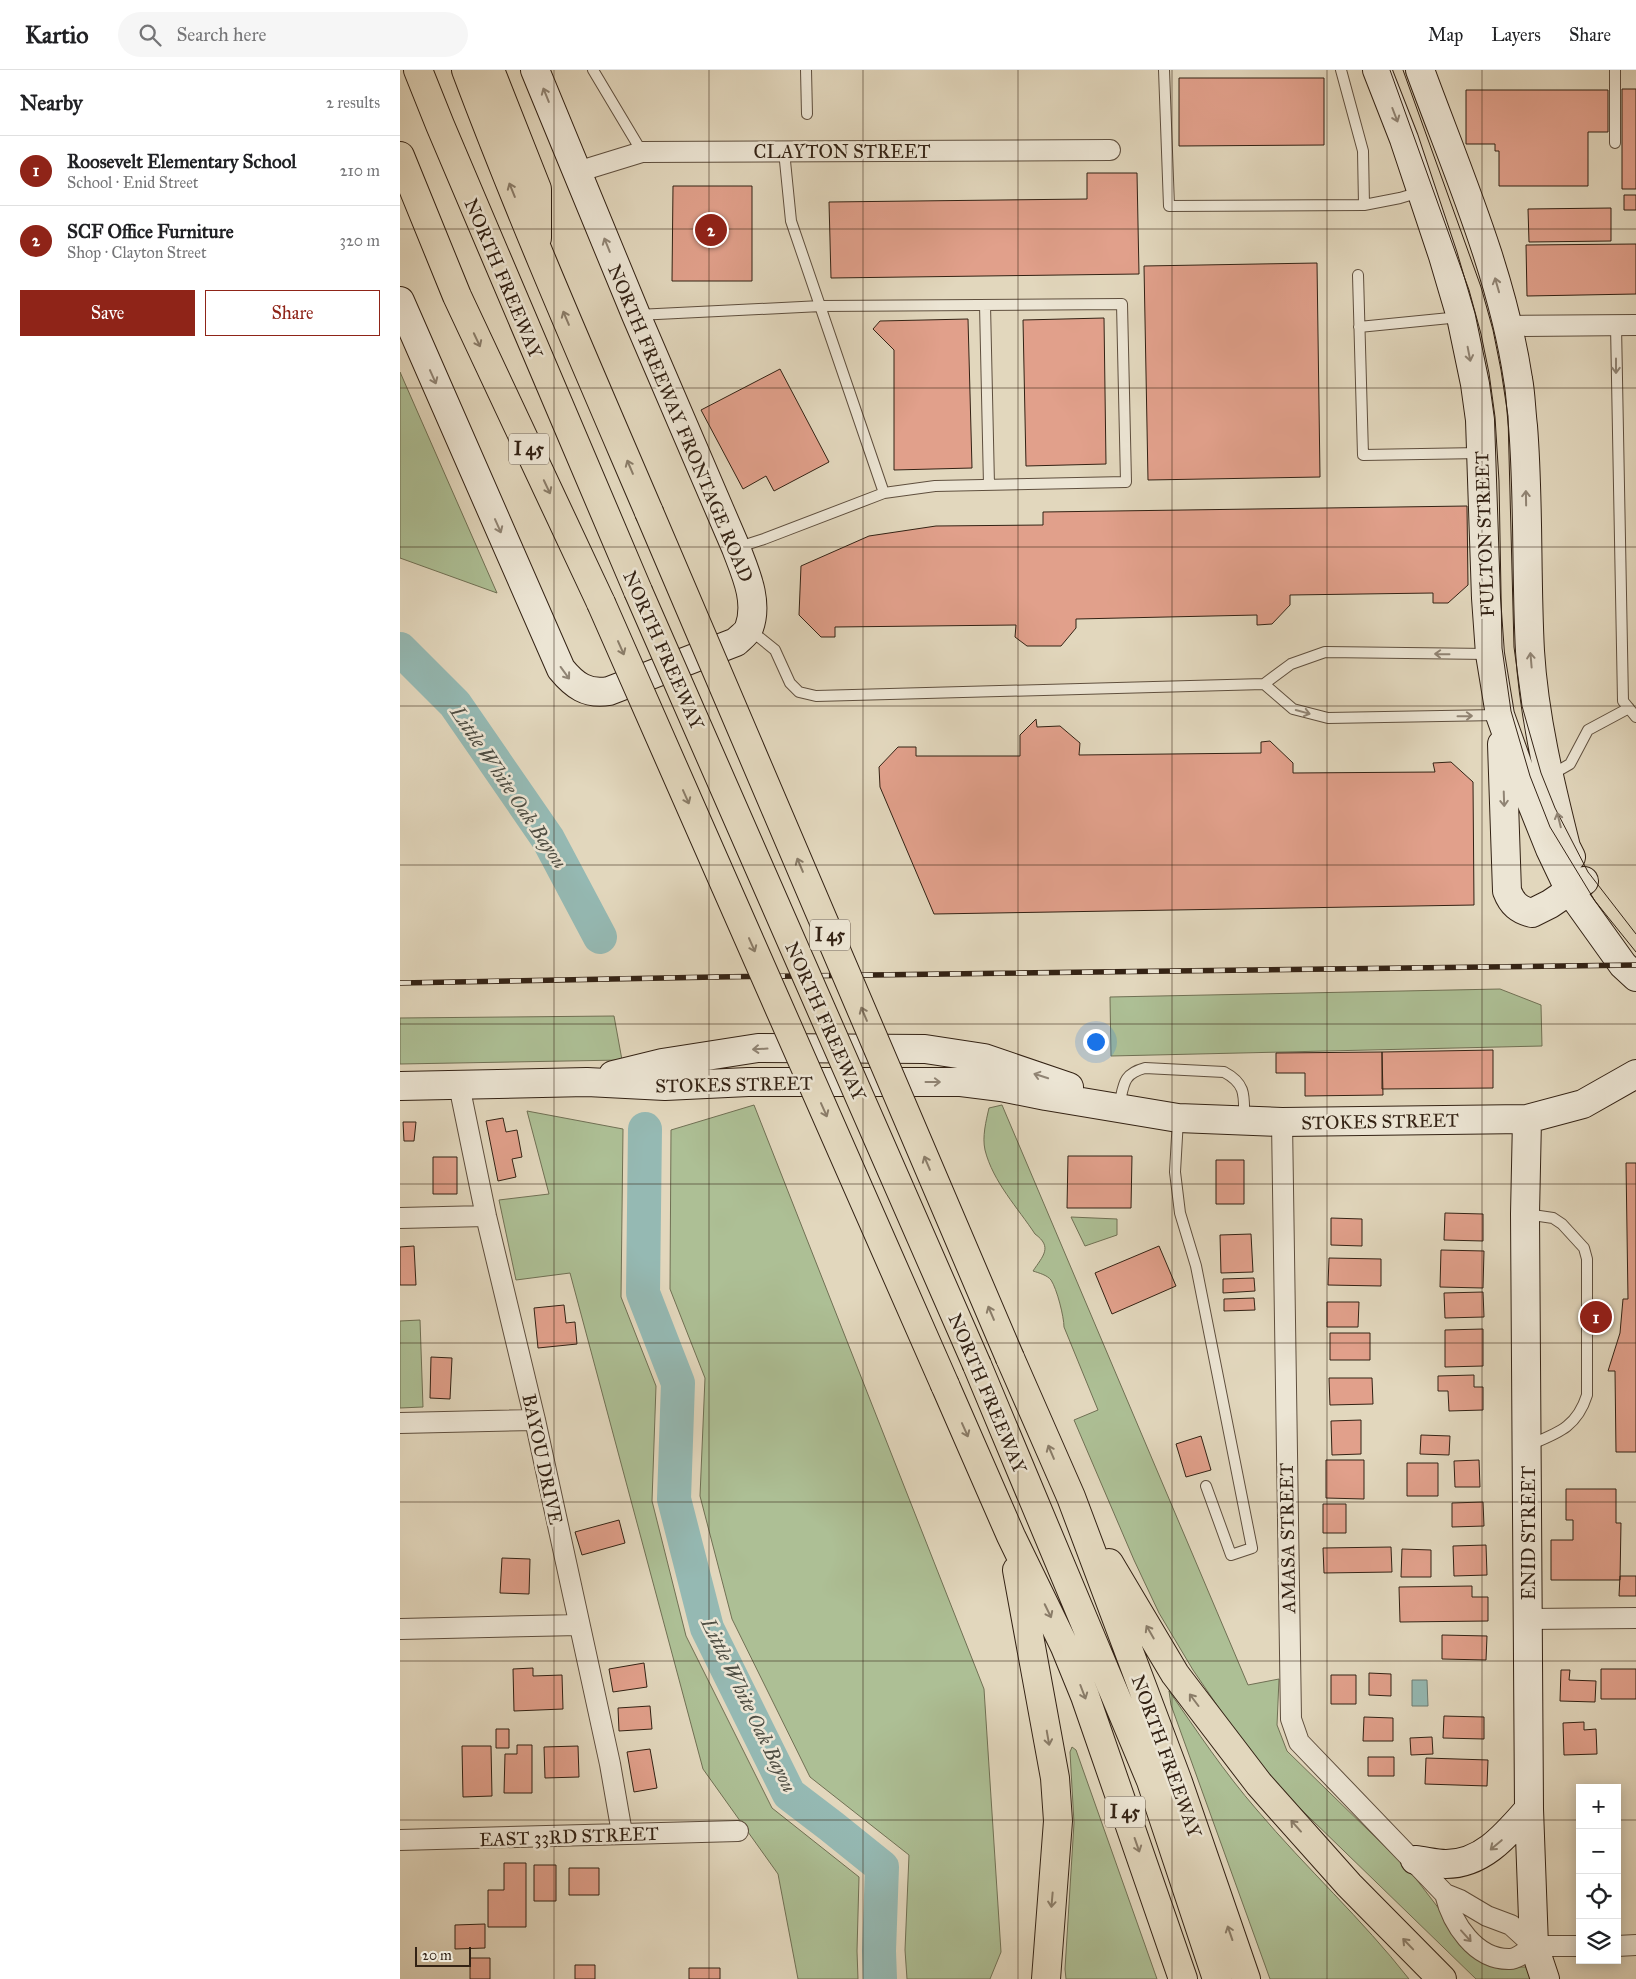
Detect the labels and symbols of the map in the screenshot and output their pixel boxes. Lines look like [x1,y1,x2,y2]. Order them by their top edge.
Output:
one-way arrow [540,88,550,103]
one-way arrow [1391,108,1400,123]
street label: CLAYTON STREET [753,140,931,163]
one-way arrow [507,183,516,198]
street label: NORTH FREEWAY [459,195,548,362]
pin: 2 [695,211,727,249]
one-way arrow [602,238,612,253]
street label: NORTH FREEWAY FRONTAGE ROAD [603,261,758,585]
one-way arrow [1492,278,1502,294]
one-way arrow [560,311,570,326]
one-way arrow [473,332,483,347]
one-way arrow [1464,345,1474,361]
one-way arrow [1611,357,1621,373]
one-way arrow [428,369,438,384]
road number: I 45 [509,434,549,464]
street label: FULTON STREET [1470,451,1499,617]
one-way arrow [624,460,634,475]
one-way arrow [542,479,552,494]
one-way arrow [1521,490,1531,506]
one-way arrow [494,518,503,533]
street label: NORTH FREEWAY [618,567,709,734]
one-way arrow [617,640,627,655]
one-way arrow [1434,649,1450,658]
one-way arrow [1526,652,1536,668]
one-way arrow [560,666,570,680]
water label: Little White Oak Bayou [445,700,572,873]
one-way arrow [1295,708,1311,717]
one-way arrow [1456,711,1473,721]
one-way arrow [682,789,692,804]
one-way arrow [1499,791,1508,807]
one-way arrow [1554,812,1563,828]
one-way arrow [794,858,804,873]
road number: I 45 [810,920,850,950]
one-way arrow [747,937,757,952]
street label: NORTH FREEWAY [780,938,871,1105]
one-way arrow [858,1007,868,1022]
your location [1083,1029,1109,1055]
one-way arrow [752,1044,768,1053]
one-way arrow [1033,1071,1049,1081]
street label: STOKES STREET [655,1072,813,1097]
one-way arrow [924,1077,941,1087]
one-way arrow [820,1102,830,1117]
street label: STOKES STREET [1301,1109,1459,1134]
one-way arrow [922,1156,931,1171]
pin: 1 [1580,1298,1612,1336]
one-way arrow [986,1306,996,1321]
street label: NORTH FREEWAY [943,1310,1032,1477]
street label: BAYOU DRIVE [517,1392,568,1527]
one-way arrow [960,1422,970,1437]
one-way arrow [1046,1445,1056,1460]
street label: AMASA STREET [1275,1463,1300,1614]
street label: ENID STREET [1517,1466,1540,1600]
one-way arrow [1044,1603,1053,1618]
water label: Little White Oak Bayou [696,1613,802,1796]
one-way arrow [1144,1625,1154,1639]
street label: NORTH FREEWAY [1126,1672,1207,1841]
one-way arrow [1079,1684,1088,1699]
one-way arrow [1189,1694,1200,1707]
one-way arrow [1043,1730,1053,1746]
road number: I 45 [1105,1796,1145,1828]
one-way arrow [1290,1820,1302,1833]
street label: EAST 33RD STREET [479,1822,659,1851]
one-way arrow [1132,1837,1142,1853]
one-way arrow [1489,1839,1502,1850]
one-way arrow [1047,1892,1056,1908]
one-way arrow [1225,1926,1234,1941]
one-way arrow [1460,1930,1472,1943]
one-way arrow [1402,1937,1414,1950]
scale bar [415,1944,471,1967]

